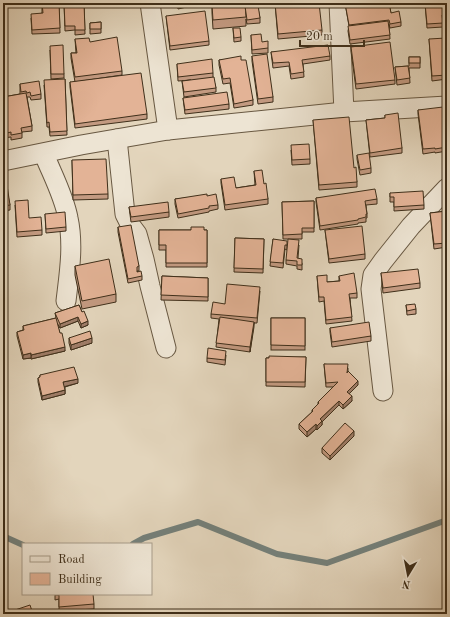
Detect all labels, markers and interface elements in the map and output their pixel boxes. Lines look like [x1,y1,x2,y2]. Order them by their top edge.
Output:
scale bar [300,22,364,48]
text: 20 m [306,31,333,43]
legend [22,543,152,595]
text: Road [58,554,85,566]
north arrow [388,555,428,595]
text: Building [58,574,102,586]
text: N [401,577,412,590]

